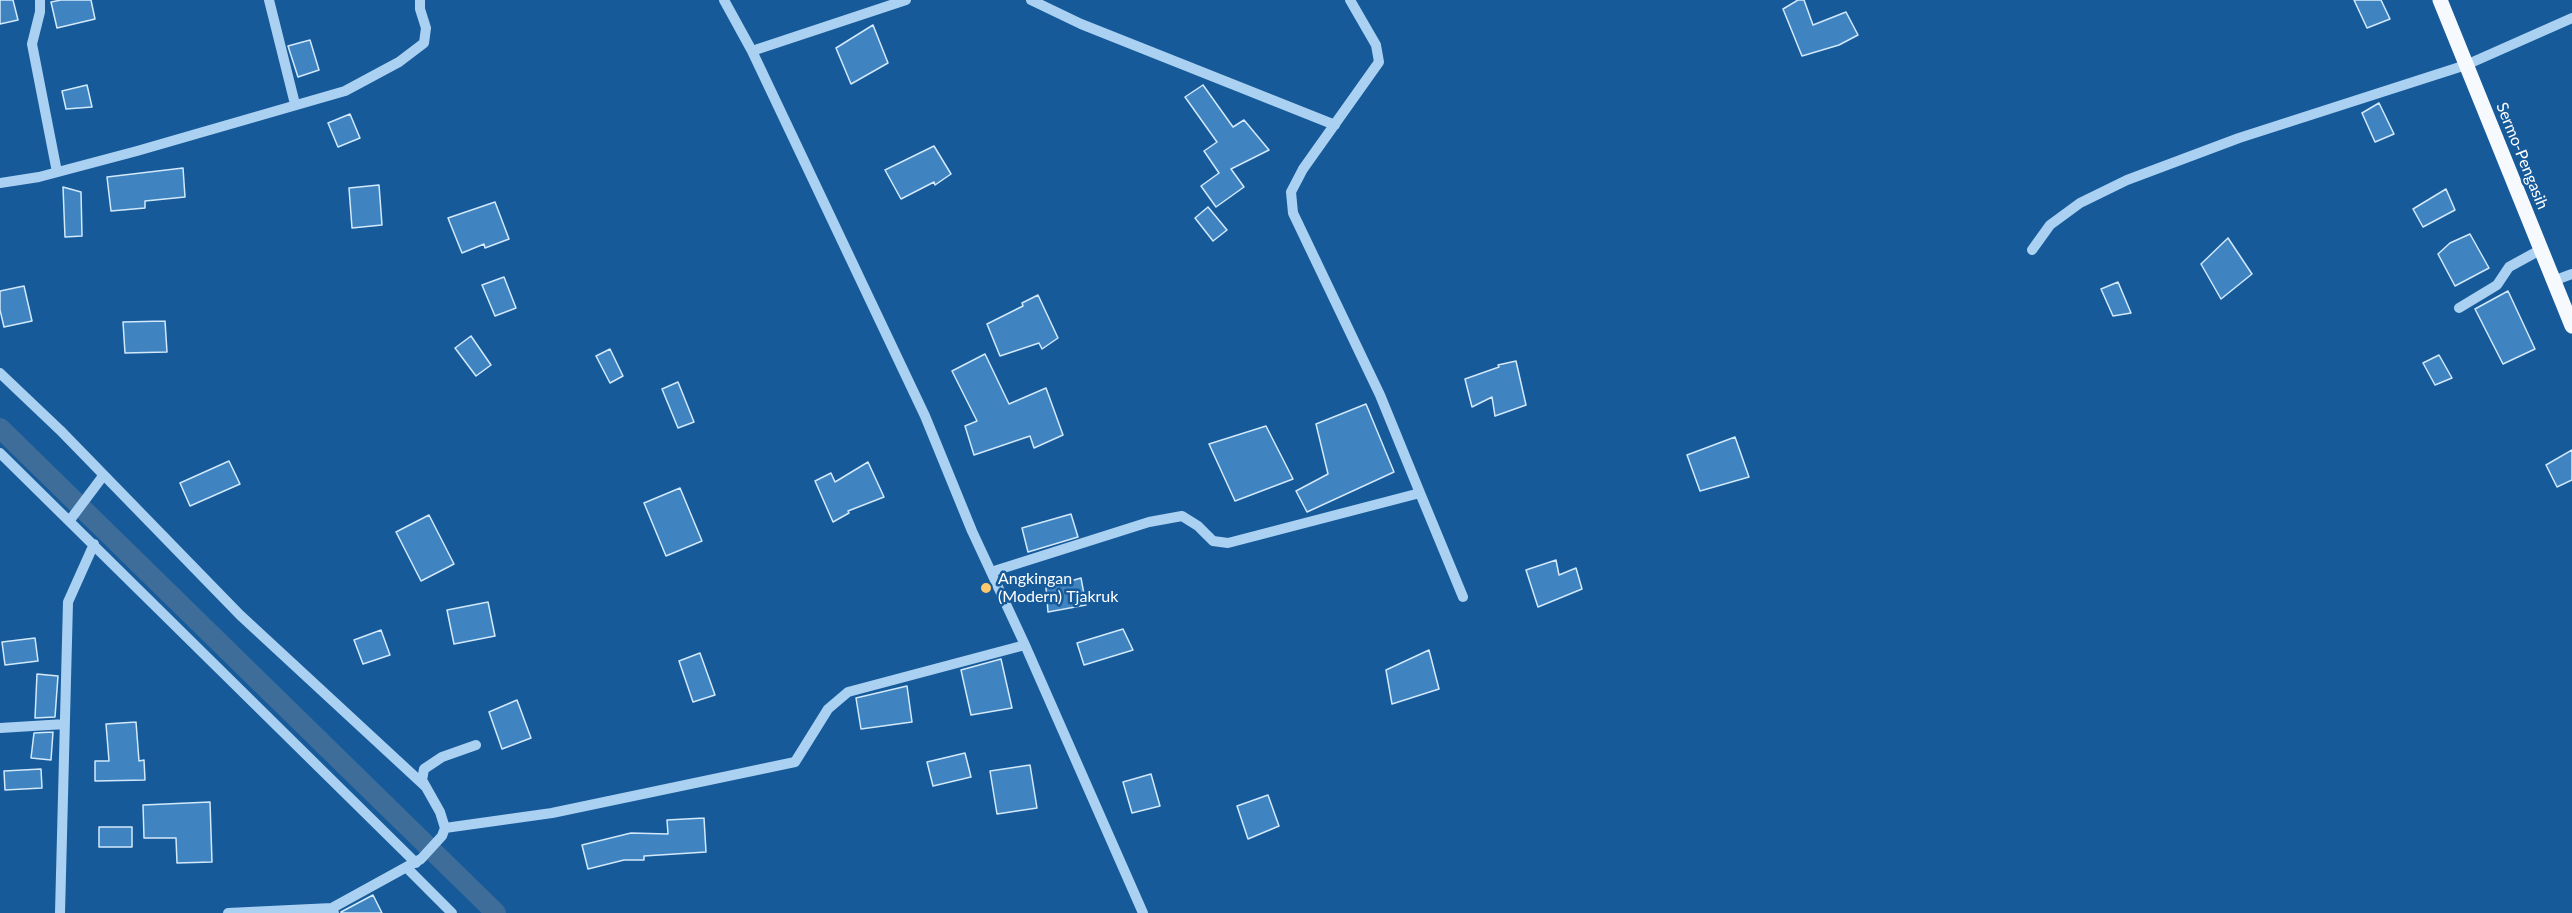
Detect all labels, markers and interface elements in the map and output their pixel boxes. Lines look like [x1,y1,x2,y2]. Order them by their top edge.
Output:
street label: Sermo-Pengasih [2492,100,2552,212]
place label: Angkingan (Modern) Tjakruk [998,569,1118,607]
marker: Angkingan (Modern) Tjakruk [979,581,993,595]

